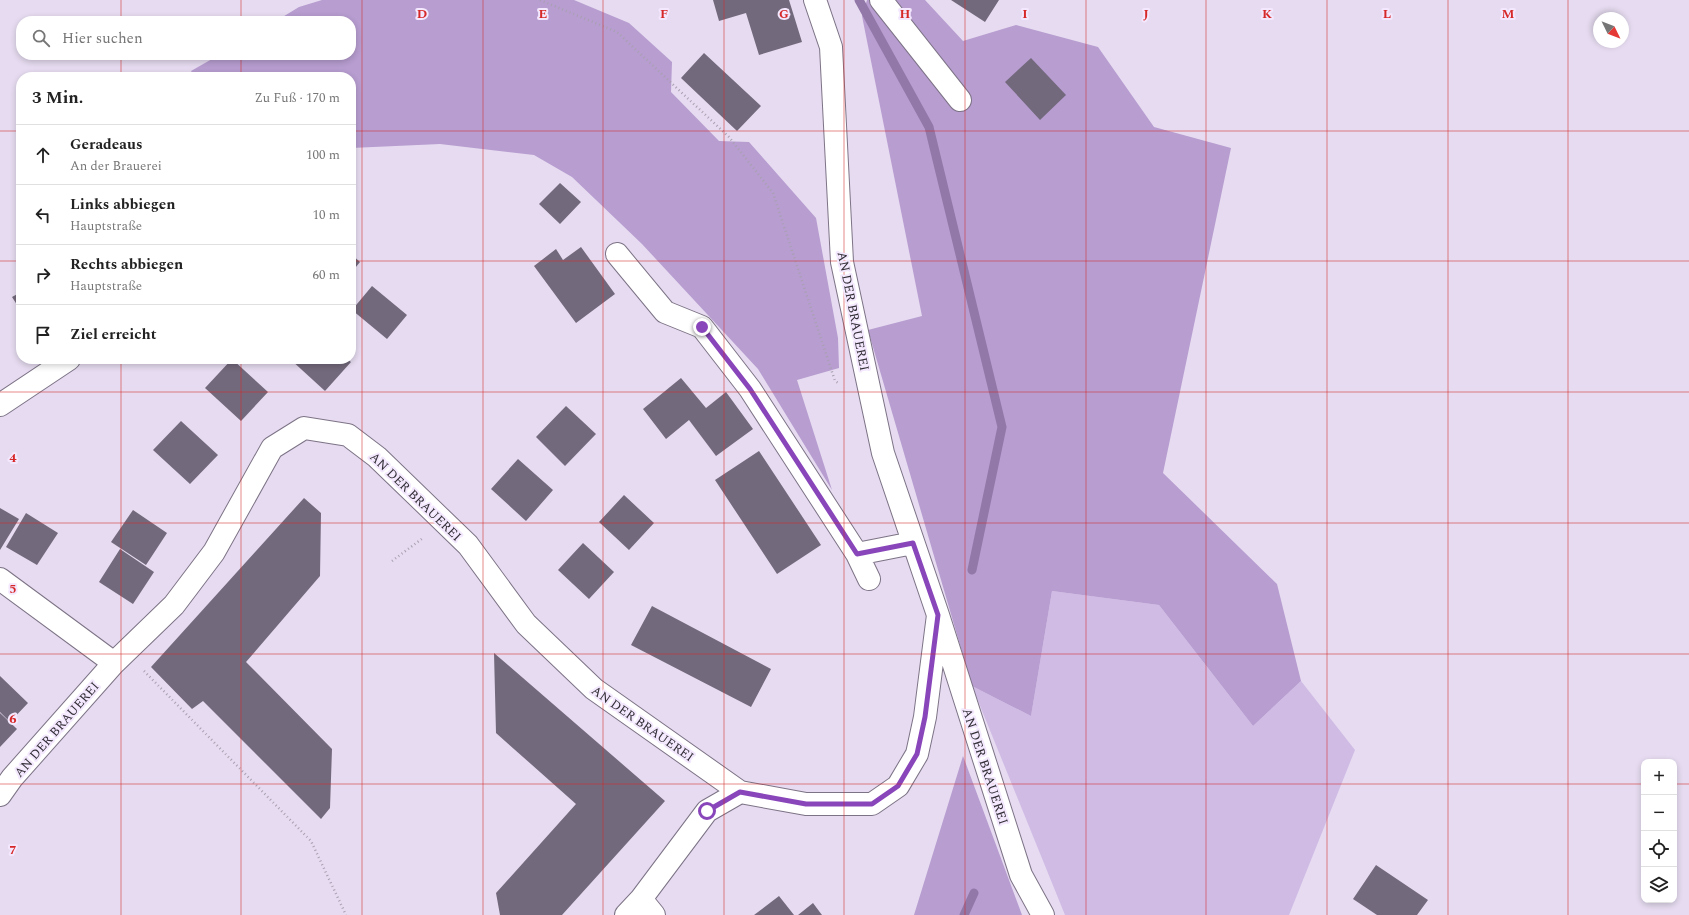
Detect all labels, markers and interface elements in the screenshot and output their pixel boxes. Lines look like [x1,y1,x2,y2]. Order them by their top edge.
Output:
text: D [417,4,427,24]
text: E [539,4,548,24]
text: F [660,4,668,24]
text: G [779,4,789,24]
text: H [900,4,911,24]
text: I [1022,4,1028,24]
text: J [1143,4,1149,24]
text: K [1262,4,1272,24]
text: L [1383,4,1391,24]
text: M [1502,4,1515,24]
north arrow [1593,12,1629,48]
search box [16,16,356,60]
icon: search [30,27,52,49]
text: Hier suchen [62,27,143,50]
text: 3 Min. [32,85,83,111]
text: Zu Fuß · 170 m [254,88,340,108]
text: Geradeaus [70,133,142,156]
icon: ahead [32,144,54,166]
text: 100 m [306,145,340,165]
text: An der Brauerei [70,156,162,176]
text: Links abbiegen [70,193,175,216]
icon: left [32,204,54,226]
text: 10 m [313,205,340,225]
text: Hauptstraße [70,216,142,236]
street label: AN DER BRAUEREI [832,250,874,373]
text: Rechts abbiegen [70,253,183,276]
icon: right [32,264,54,286]
text: 60 m [313,265,340,285]
text: Hauptstraße [70,276,142,296]
route end [693,318,711,336]
text: Ziel erreicht [70,323,156,346]
icon: arrive [32,324,54,346]
street label: AN DER BRAUEREI [365,447,466,546]
text: 4 [9,448,17,468]
text: 5 [9,579,17,599]
street label: AN DER BRAUEREI [9,677,104,782]
street label: AN DER BRAUEREI [587,681,698,767]
street label: AN DER BRAUEREI [957,706,1013,827]
text: 6 [9,709,17,729]
map controls [1641,759,1677,903]
button: + [1641,759,1677,795]
button: − [1641,795,1677,831]
route start [698,802,716,820]
button: locate [1641,831,1677,867]
text: 7 [9,840,17,860]
button: layers [1641,867,1677,903]

